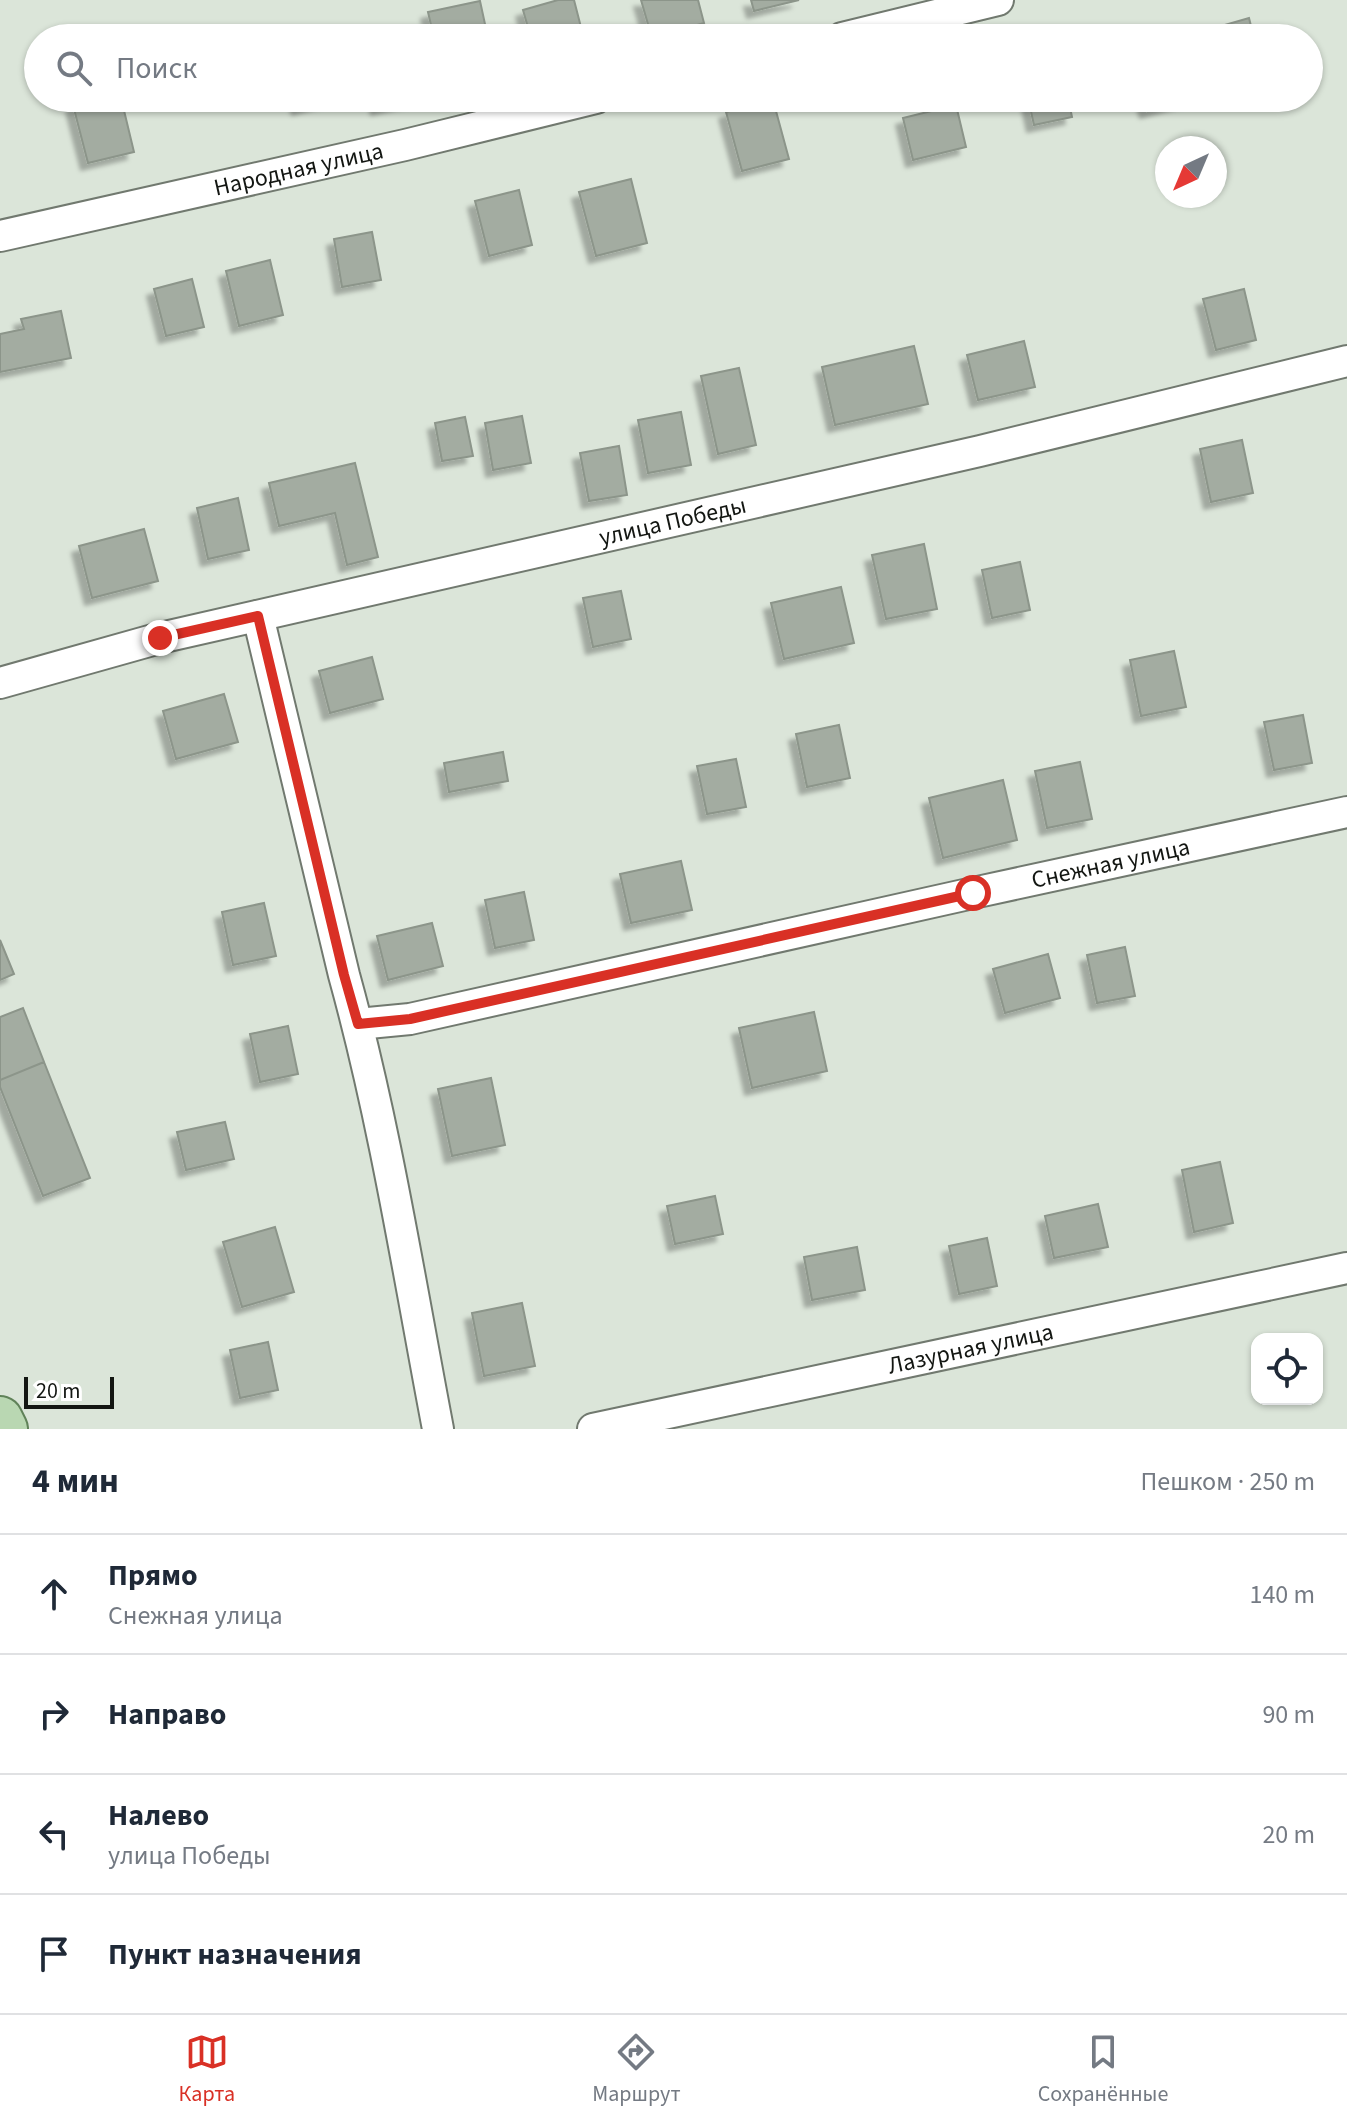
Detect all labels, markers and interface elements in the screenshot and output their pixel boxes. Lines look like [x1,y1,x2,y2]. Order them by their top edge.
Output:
search box [24,24,1323,112]
icon: search [52,46,96,90]
text: Поиск [116,47,197,90]
street label: Народная улица [211,133,387,205]
north arrow [1155,136,1227,208]
street label: улица Победы [596,488,750,555]
route end [142,620,178,656]
street label: Снежная улица [1028,830,1193,898]
route start [955,875,991,911]
street label: Лазурная улица [885,1314,1057,1384]
map controls [1251,1333,1323,1405]
button: locate [1251,1333,1323,1405]
scale bar [24,1373,114,1409]
text: 20 m [36,1375,81,1407]
text: 4 мин [32,1457,119,1506]
text: Пешком · 250 m [1140,1463,1315,1500]
text: Прямо [108,1554,198,1597]
icon: ahead [32,1572,76,1616]
text: 140 m [1249,1576,1315,1613]
text: Снежная улица [108,1597,283,1634]
icon: right [32,1692,76,1736]
text: Направо [108,1693,226,1736]
text: 90 m [1262,1696,1315,1733]
text: Налево [108,1794,209,1837]
icon: left [32,1812,76,1856]
text: 20 m [1262,1816,1315,1853]
text: улица Победы [108,1837,271,1874]
icon: arrive [32,1932,76,1976]
text: Пункт назначения [108,1933,362,1976]
tab: Карта [179,2030,235,2110]
tab: Маршрут [592,2030,681,2110]
tab: Сохранённые [1038,2030,1168,2110]

